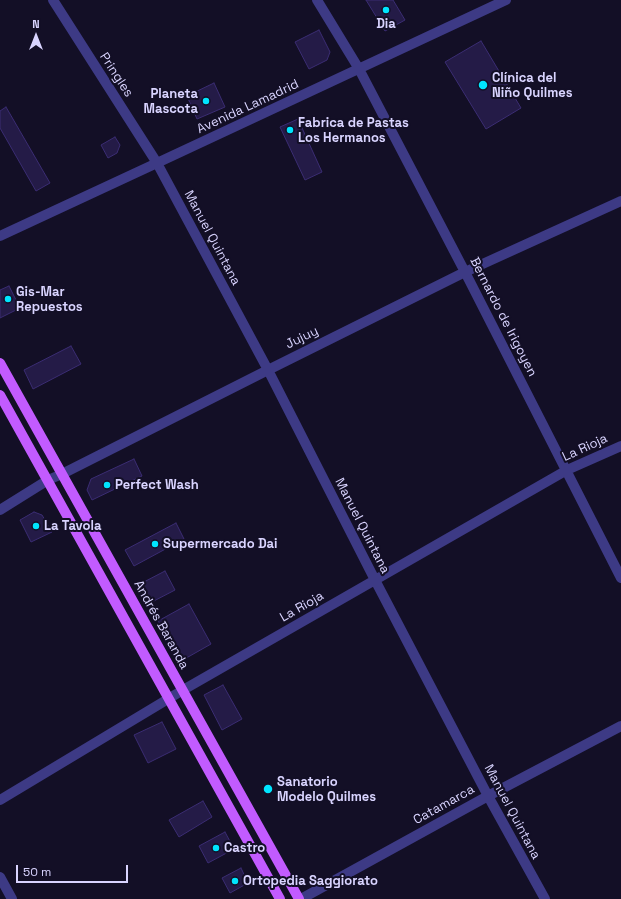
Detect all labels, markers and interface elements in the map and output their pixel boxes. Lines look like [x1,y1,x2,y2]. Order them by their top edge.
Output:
marker: Dia [381,5,391,15]
north arrow [16,16,56,56]
place label: Dia [376,16,396,32]
text: N [32,17,40,31]
street label: Pringles [96,50,136,100]
place label: Clínica del Niño Quilmes [492,70,573,101]
street label: Avenida Lamadrid [195,77,301,137]
marker: Clínica del Niño Quilmes [477,79,489,91]
place label: Planeta Mascota [143,86,198,117]
marker: Planeta Mascota [201,96,211,106]
place label: Fabrica de Pastas Los Hermanos [298,115,409,146]
marker: Fabrica de Pastas Los Hermanos [285,125,295,135]
street label: Manuel Quintana [180,188,244,288]
street label: Bernardo de Irigoyen [466,255,540,379]
place label: Gis-Mar Repuestos [16,284,83,315]
marker: Gis-Mar Repuestos [3,294,13,304]
street label: Jujuy [283,323,321,353]
street label: La Rioja [560,431,610,465]
street label: Manuel Quintana [331,476,393,576]
place label: Perfect Wash [115,477,199,493]
marker: Perfect Wash [102,480,112,490]
place label: La Tavola [44,518,101,534]
marker: La Tavola [31,521,41,531]
place label: Supermercado Dai [163,536,278,552]
marker: Supermercado Dai [150,539,160,549]
street label: Andrés Baranda [130,578,192,672]
street label: La Rioja [277,588,327,626]
street label: Manuel Quintana [480,762,544,862]
place label: Sanatorio Modelo Quilmes [277,774,376,805]
street label: Catamarca [411,782,477,828]
marker: Sanatorio Modelo Quilmes [262,783,274,795]
place label: Castro [224,840,265,856]
marker: Castro [211,843,221,853]
scale bar [18,857,130,883]
text: 50 m [23,864,51,880]
place label: Ortopedia Saggiorato [243,873,378,889]
marker: Ortopedia Saggiorato [230,876,240,886]

